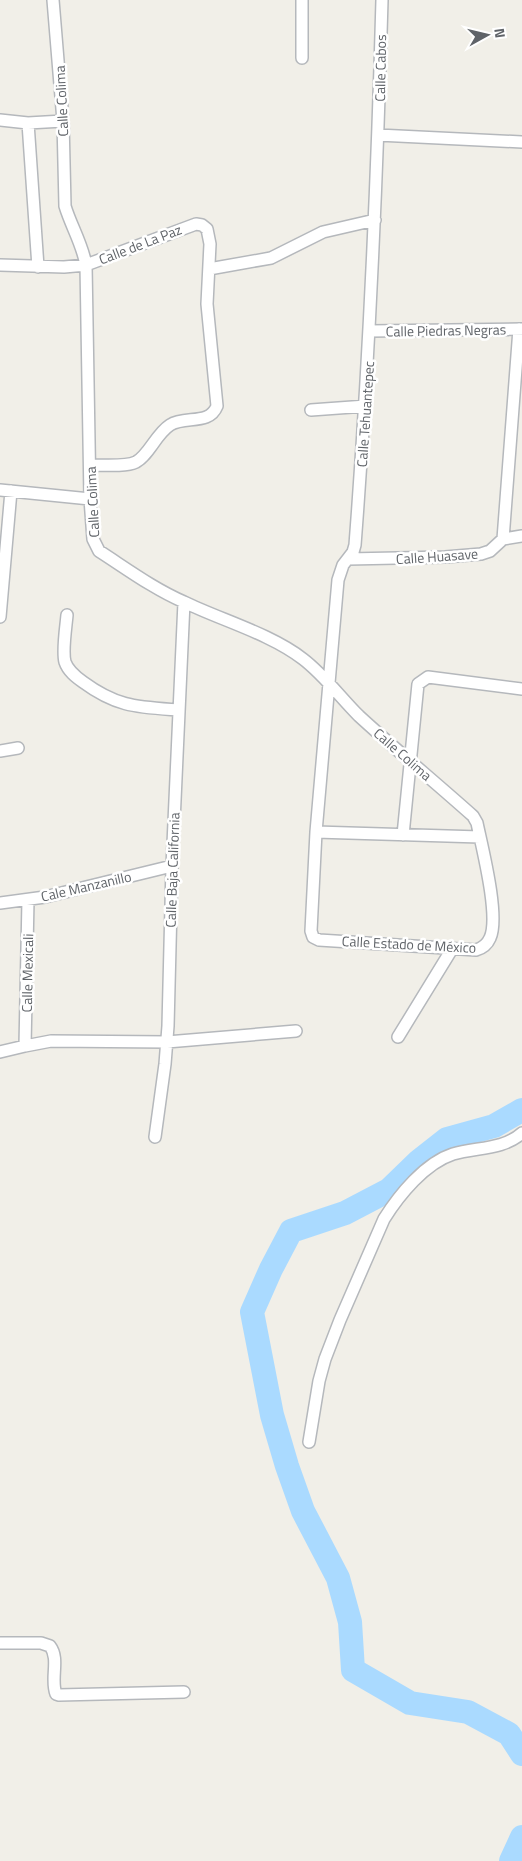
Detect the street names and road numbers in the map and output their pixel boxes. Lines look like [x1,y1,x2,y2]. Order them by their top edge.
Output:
street label: Calle Cabos [369,34,391,102]
street label: Calle Colima [49,65,73,137]
street label: Calle de La Paz [96,219,184,269]
street label: Calle Piedras Negras [386,318,506,342]
street label: Calle Tehuantepec [351,360,379,468]
street label: Calle Colima [80,466,104,538]
street label: Calle Huasave [395,543,479,569]
street label: Calle Colima [369,723,437,785]
street label: Calle Baja California [159,812,185,928]
street label: Cale Manzanillo [39,865,133,907]
street label: Calle Estado de México [341,930,477,958]
street label: Calle Mexicali [16,933,38,1013]

